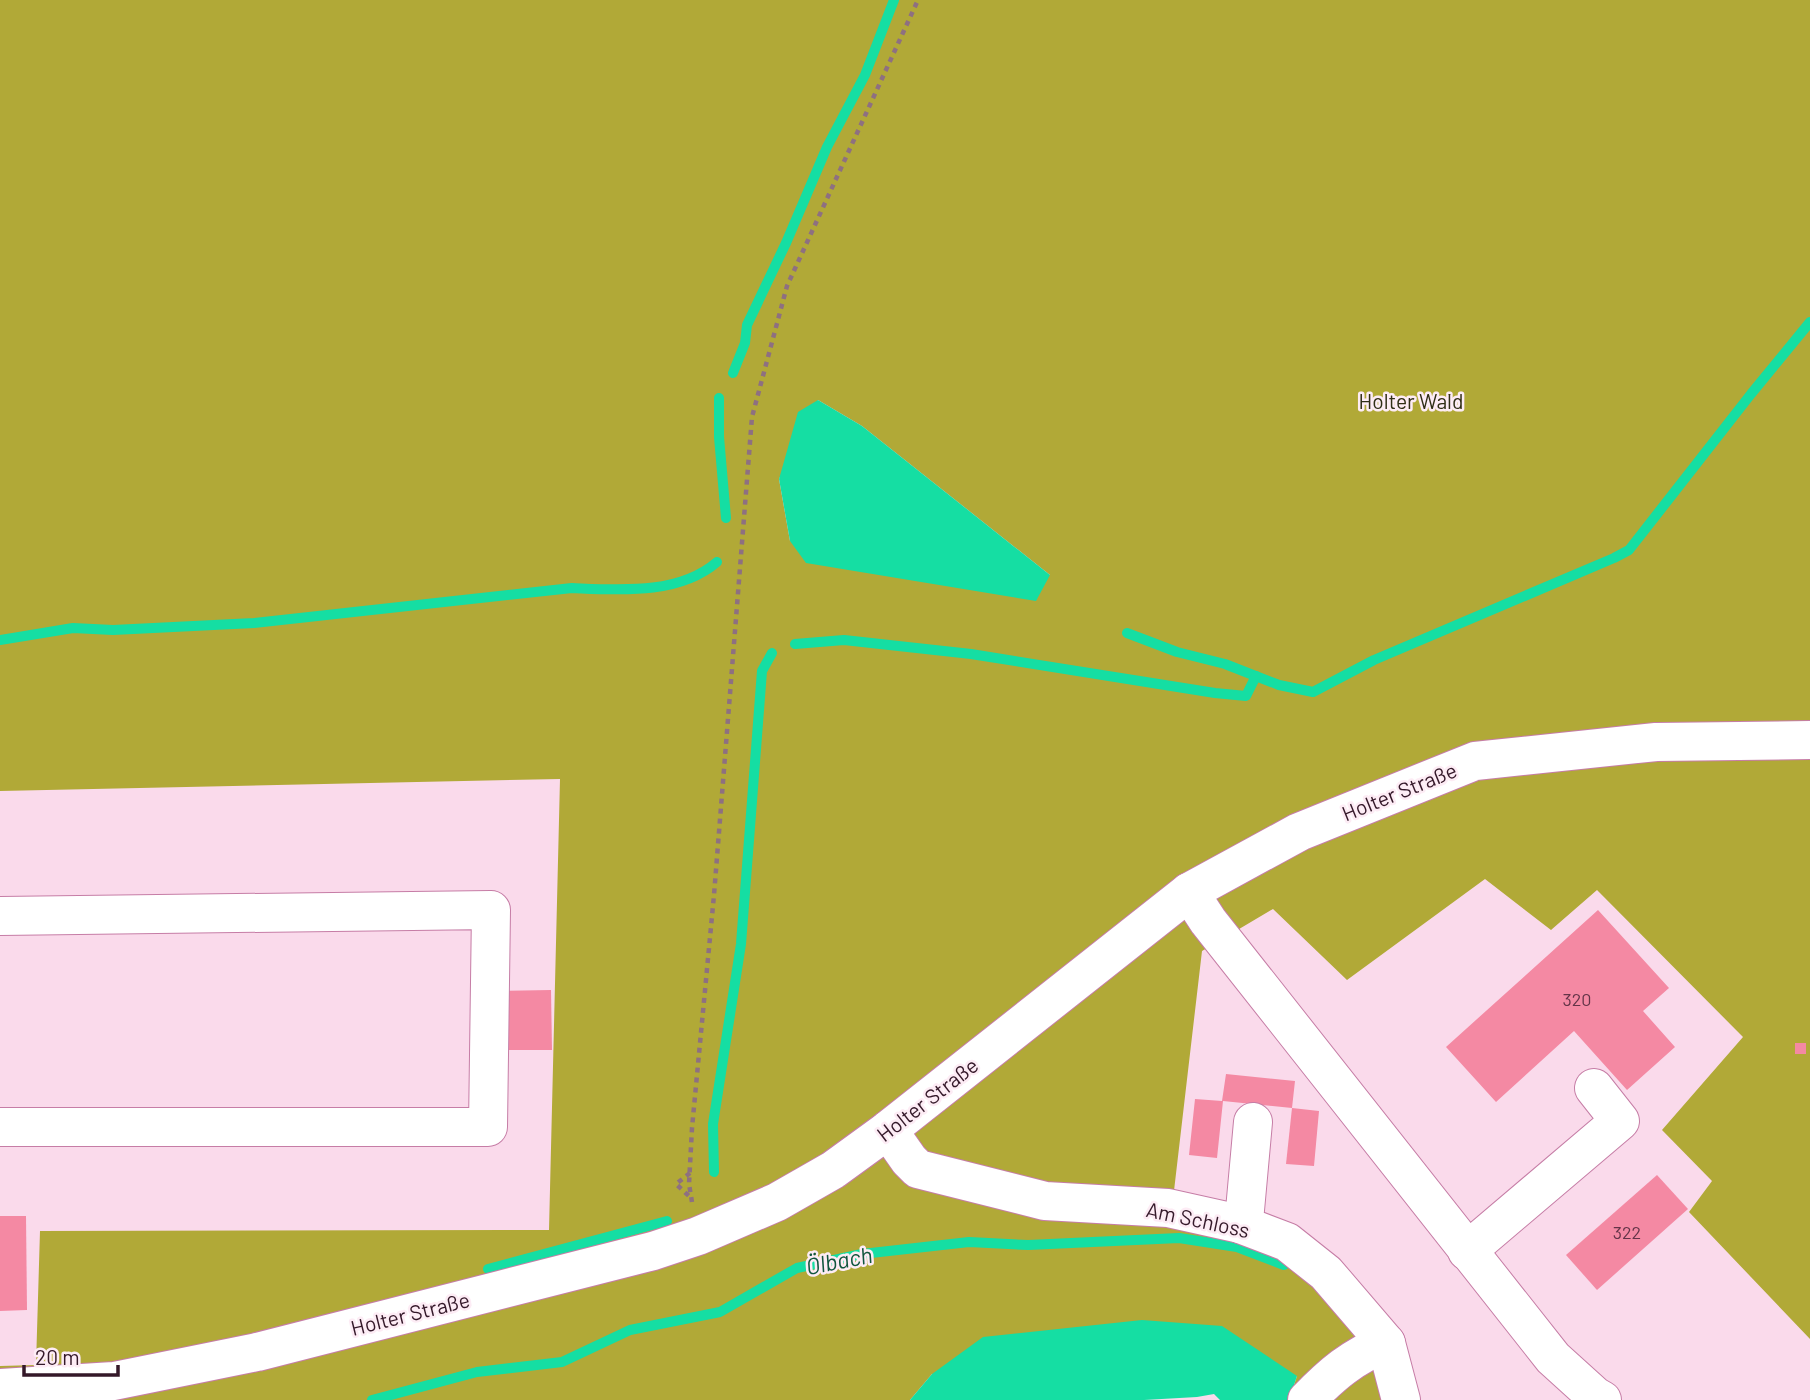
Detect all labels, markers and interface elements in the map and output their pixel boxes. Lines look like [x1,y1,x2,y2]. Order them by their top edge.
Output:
park label: Holter Wald [1359,388,1463,413]
street label: Holter Straße [1338,757,1460,825]
house number: 320 [1562,988,1592,1010]
street label: Holter Straße [871,1052,983,1146]
street label: Am Schloss [1144,1196,1252,1242]
house number: 322 [1613,1221,1641,1243]
water label: Ölbach [803,1240,875,1280]
street label: Holter Straße [348,1286,472,1340]
scale bar [24,1334,119,1378]
text: 20 m [35,1344,80,1369]

